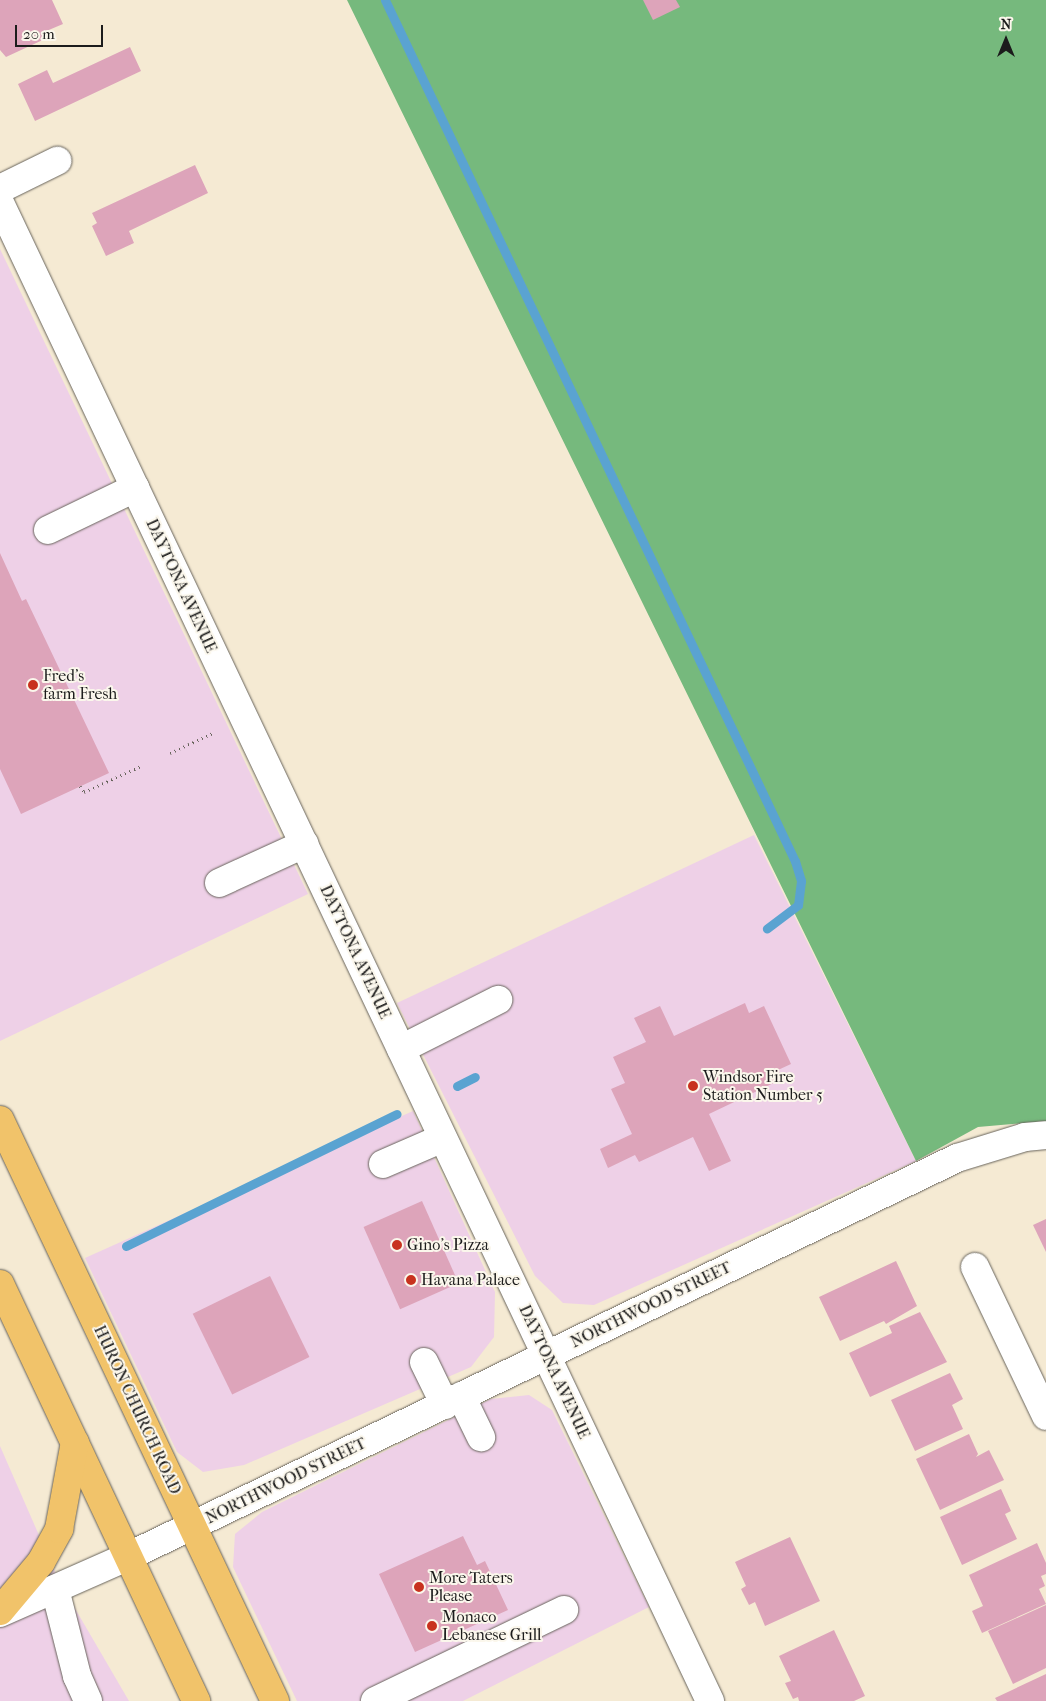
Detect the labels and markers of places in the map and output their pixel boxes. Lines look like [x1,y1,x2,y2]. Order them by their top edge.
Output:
place label: Fred's farm Fresh [43,666,117,704]
marker: Fred's farm Fresh [27,679,39,691]
place label: Windsor Fire Station Number 5 [703,1067,823,1105]
marker: Windsor Fire Station Number 5 [687,1080,699,1092]
place label: Gino's Pizza [407,1235,489,1255]
marker: Gino's Pizza [391,1239,403,1251]
place label: Havana Palace [421,1270,520,1290]
marker: Havana Palace [405,1274,417,1286]
place label: More Taters Please [429,1568,513,1606]
marker: More Taters Please [413,1581,425,1593]
place label: Monaco Lebanese Grill [442,1607,542,1645]
marker: Monaco Lebanese Grill [426,1620,438,1632]

